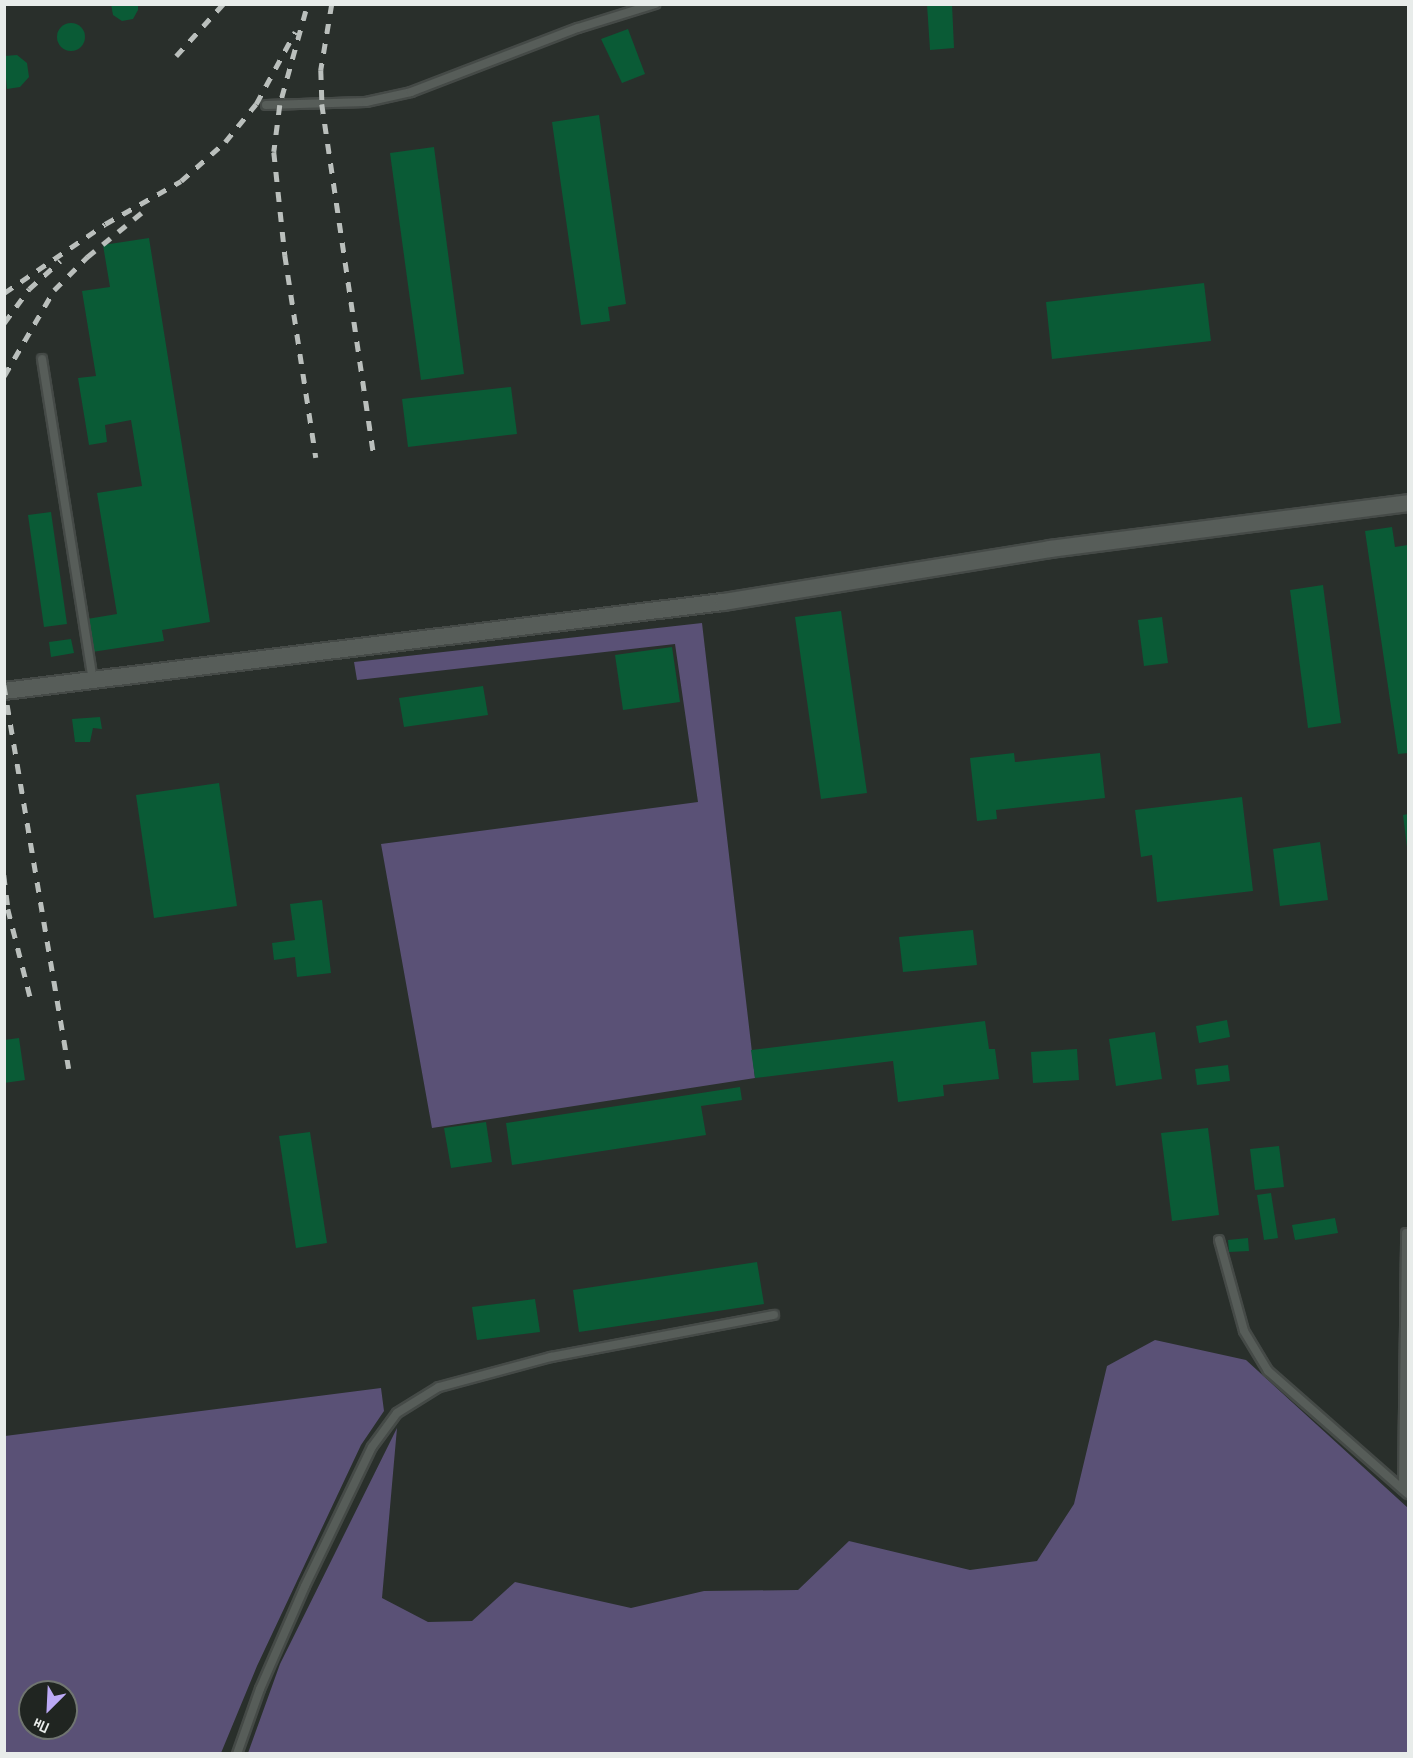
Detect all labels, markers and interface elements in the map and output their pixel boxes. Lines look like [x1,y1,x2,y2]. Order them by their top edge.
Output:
north arrow [18,1680,78,1740]
text: Пн [30,1713,52,1737]

